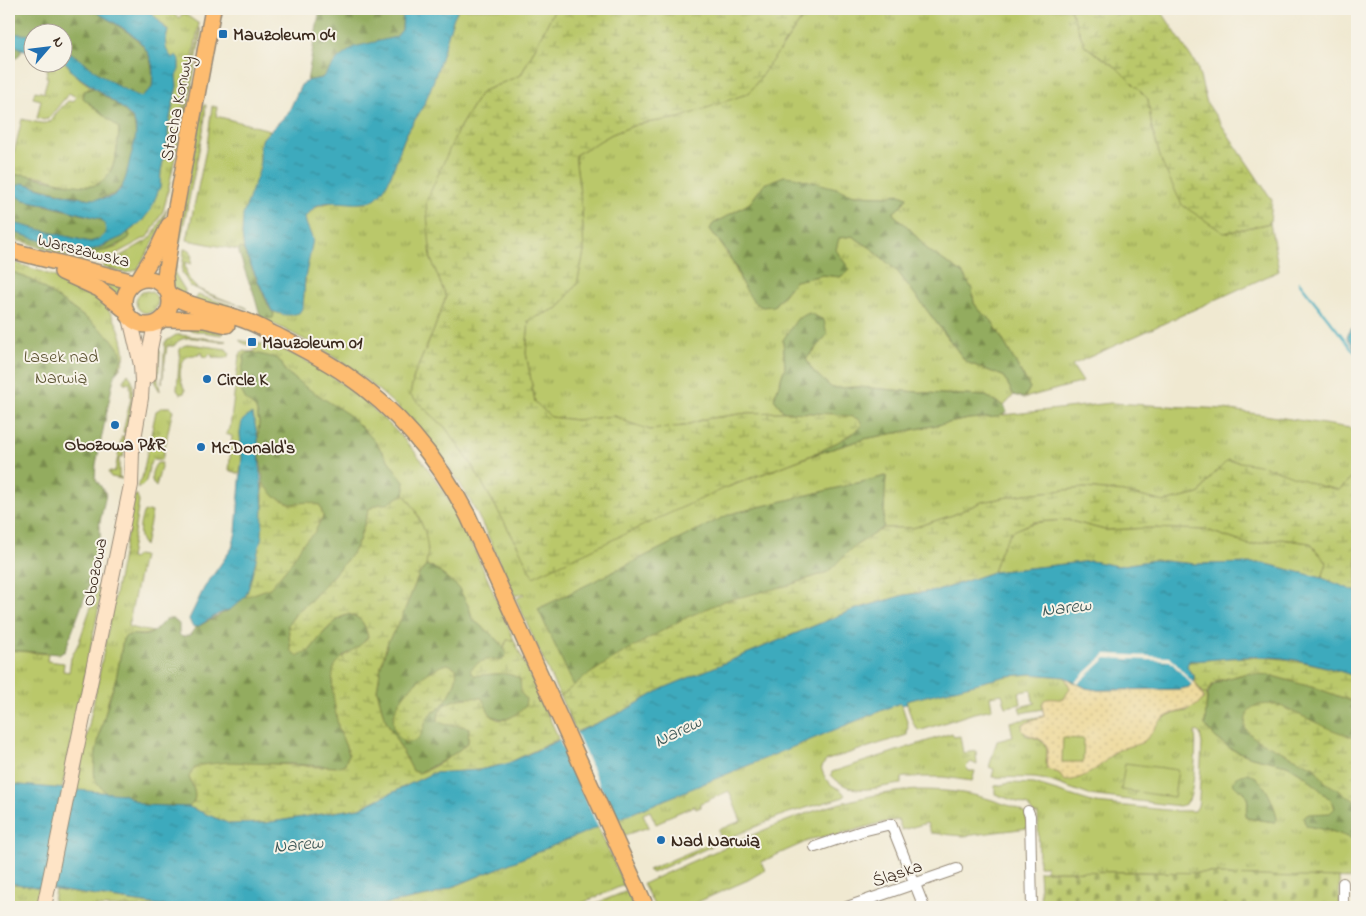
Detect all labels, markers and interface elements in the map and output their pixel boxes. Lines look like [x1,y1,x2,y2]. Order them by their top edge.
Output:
north arrow [22,22,72,72]
place label: Mauzoleum 04 [233,23,336,49]
marker: Mauzoleum 04 [217,28,229,40]
text: N [47,33,70,52]
street label: Stacha Konwy [155,53,201,163]
street label: Warszawska [35,228,132,276]
place label: Mauzoleum 01 [262,331,363,357]
marker: Mauzoleum 01 [246,336,258,348]
park label: Lasek nad Narwią [24,345,98,392]
place label: Circle K [217,368,269,394]
marker: Circle K [201,373,213,385]
marker: Obozowa P&R [109,419,121,431]
place label: Obozowa P&R [64,433,167,459]
place label: McDonald's [211,436,295,462]
marker: McDonald's [195,441,207,453]
street label: Obozowa [77,536,115,609]
water label: Narew [1040,592,1093,625]
water label: Narew [650,709,707,755]
water label: Narew [272,829,325,862]
place label: Nad Narwią [671,829,760,855]
marker: Nad Narwią [655,834,667,846]
street label: Śląska [869,854,926,895]

